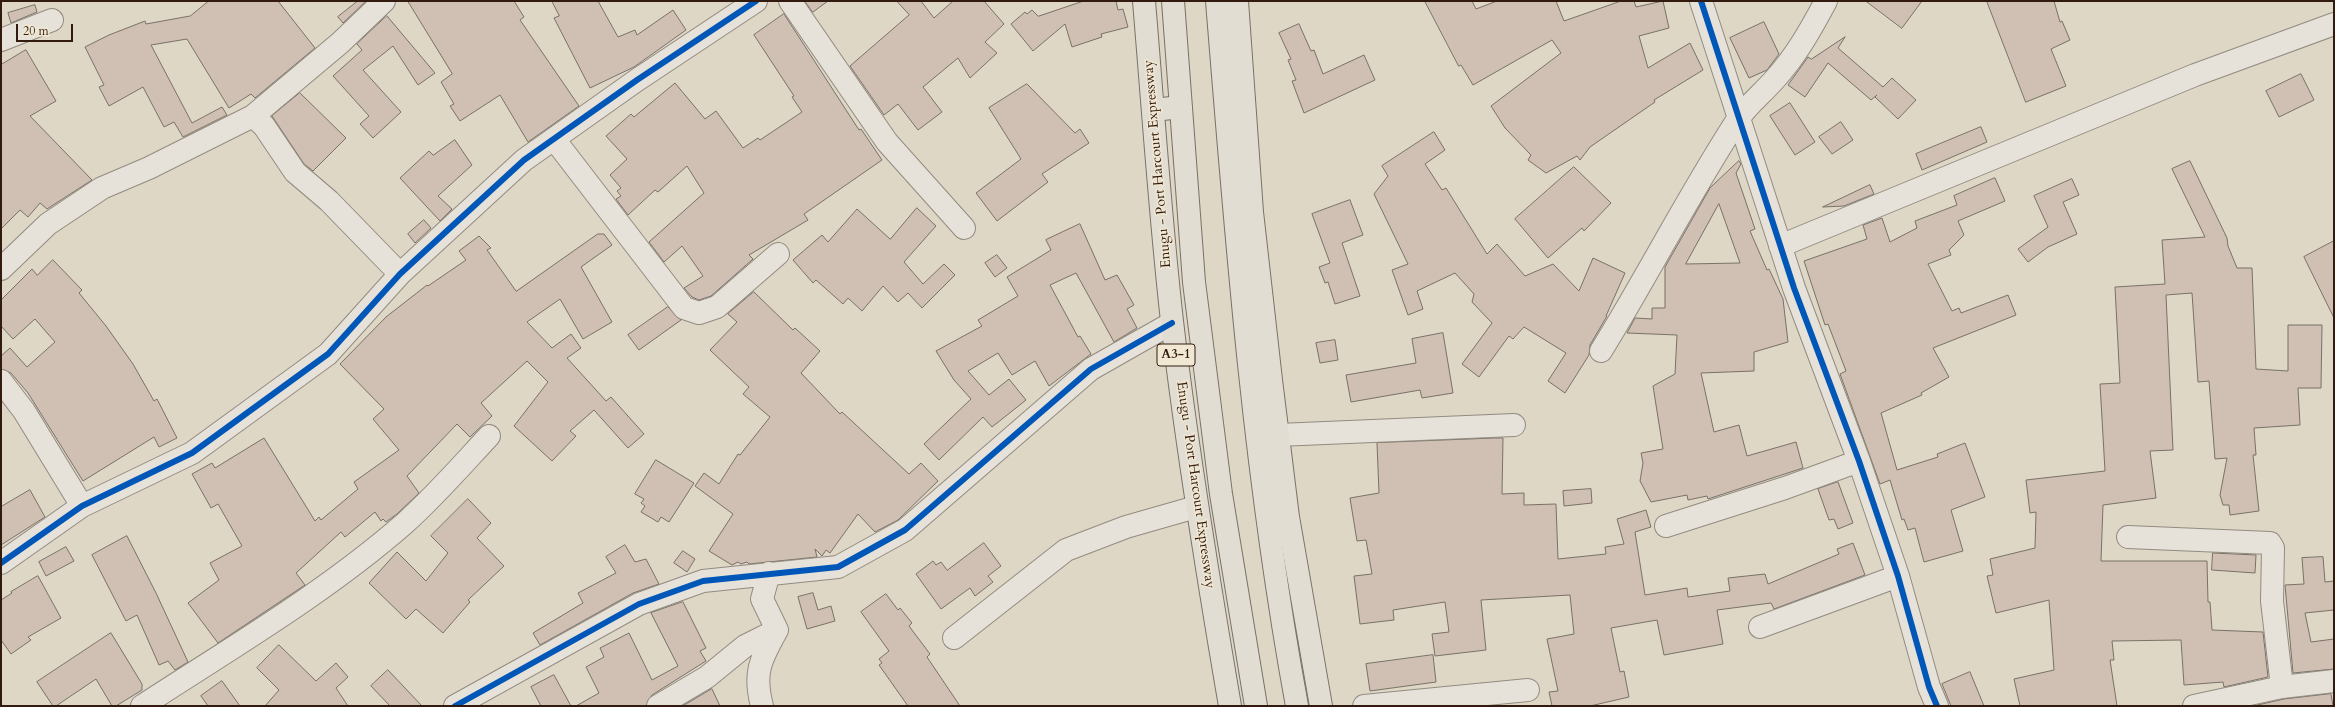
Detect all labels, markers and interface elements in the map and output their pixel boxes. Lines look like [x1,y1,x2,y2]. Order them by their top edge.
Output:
scale bar [18,16,75,42]
text: 20 m [23,23,49,39]
street label: Enugu - Port Harcourt Expressway [1141,59,1175,269]
road number: A3-1 [1157,344,1195,366]
street label: Enugu - Port Harcourt Expressway [1172,380,1218,590]

